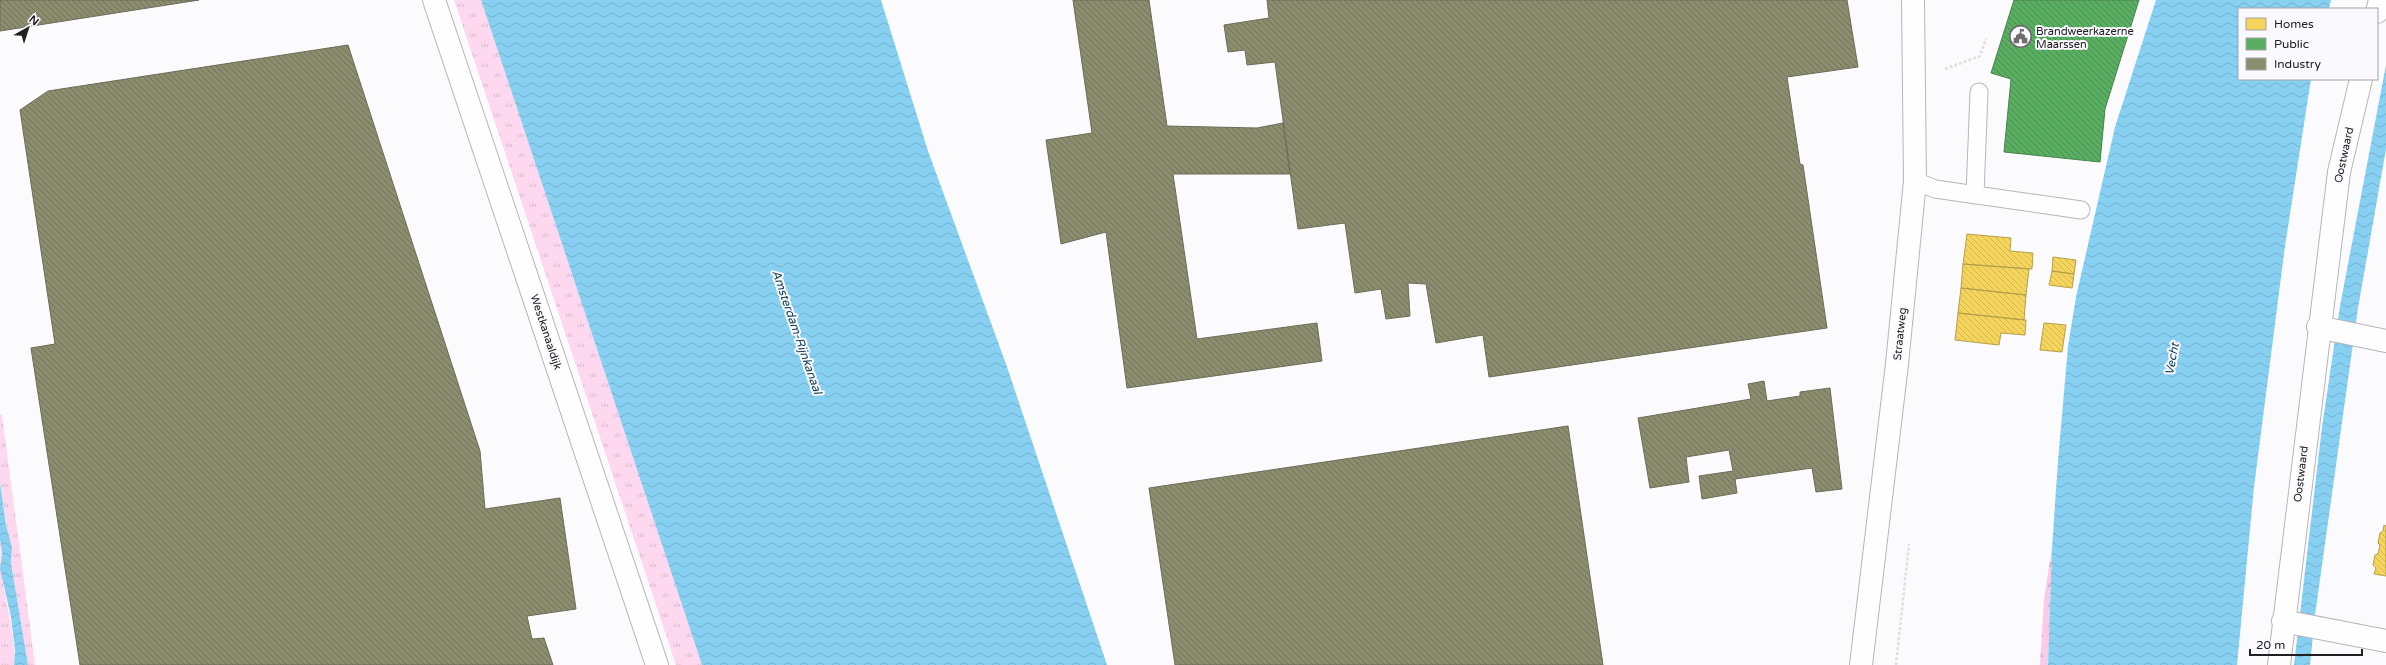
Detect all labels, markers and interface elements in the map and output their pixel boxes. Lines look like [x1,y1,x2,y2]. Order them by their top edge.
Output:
north arrow [8,8,48,48]
legend [2238,8,2378,80]
text: N [26,13,42,28]
text: Homes [2274,17,2314,31]
public building icon: Brandweerkazerne Maarssen [2007,24,2033,50]
place label: Brandweerkazerne Maarssen [2036,25,2134,51]
text: Public [2274,37,2309,51]
text: Industry [2274,57,2321,71]
street label: Oostwaard [2332,126,2356,184]
water label: Amsterdam-Rijnkanaal [769,268,825,398]
street label: Westkanaaldijk [528,293,564,371]
street label: Straatweg [1891,307,1909,361]
water label: Vecht [2162,340,2182,376]
street label: Oostwaard [2291,445,2311,503]
scale bar [2250,631,2362,657]
text: 20 m [2256,638,2285,652]

